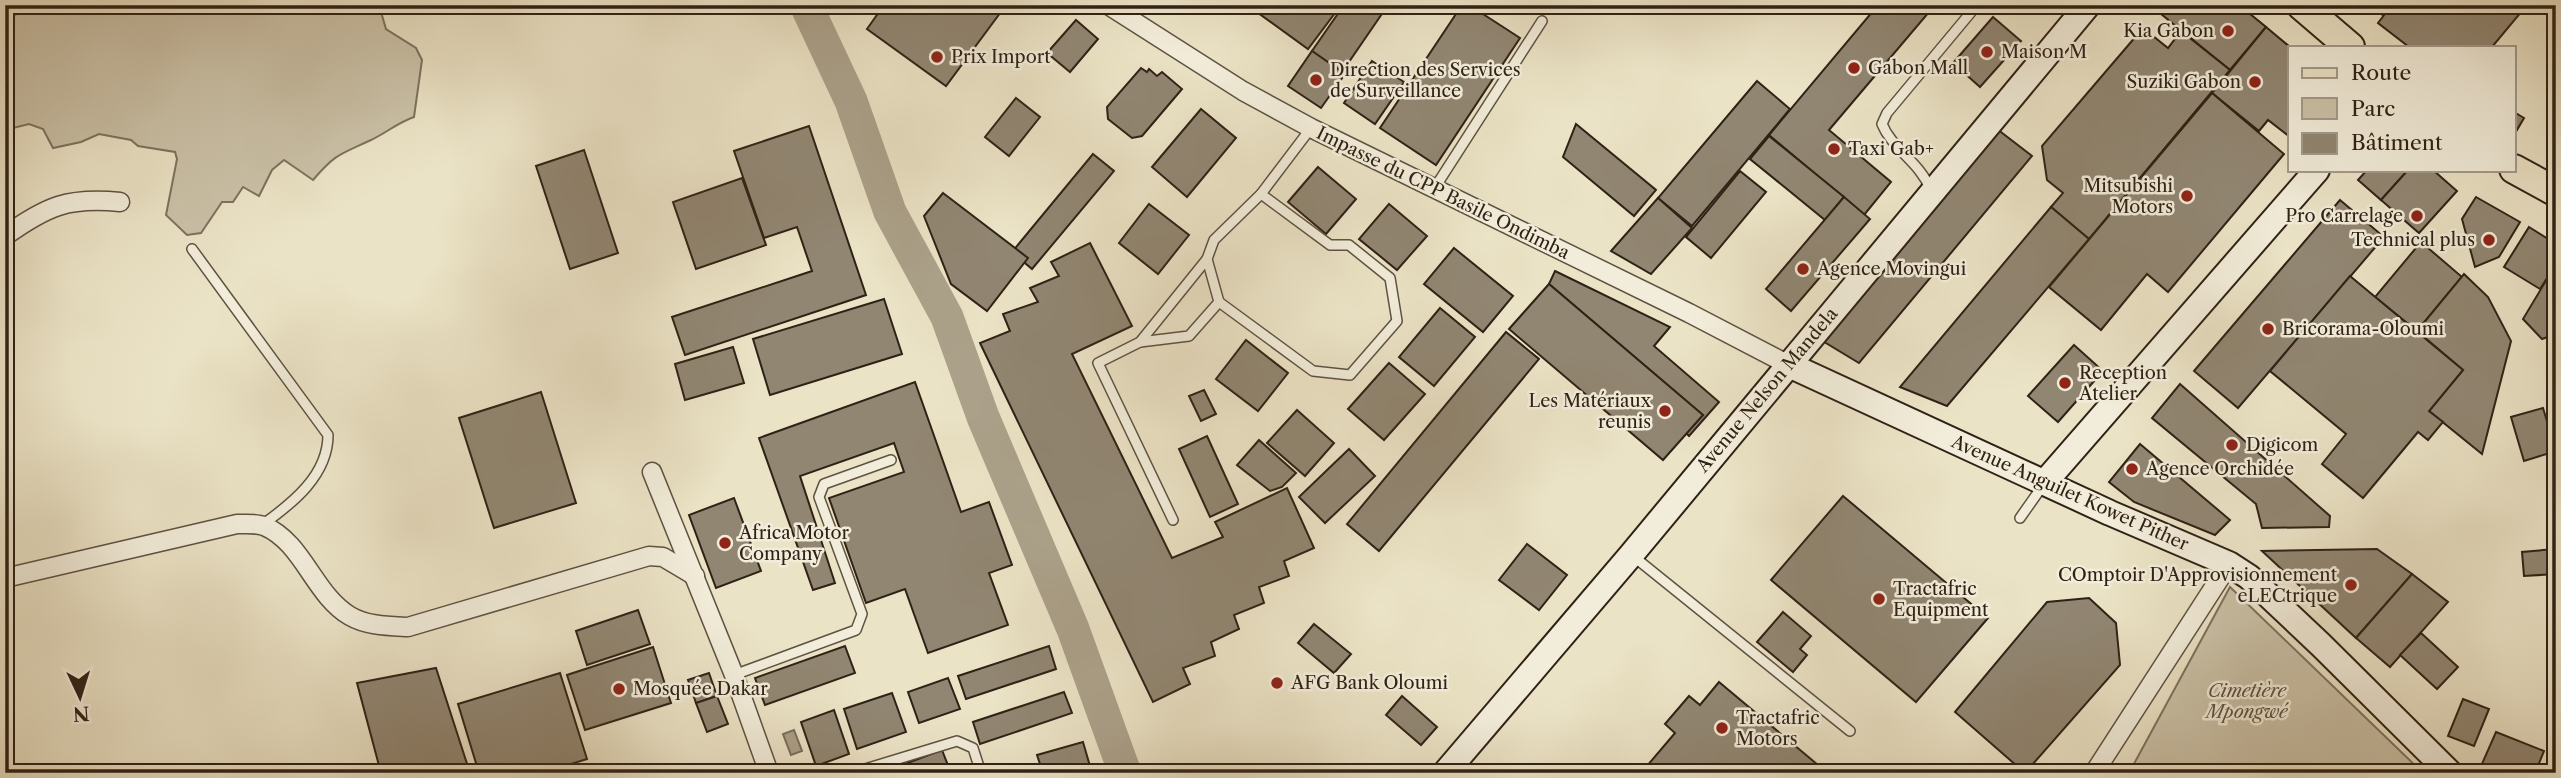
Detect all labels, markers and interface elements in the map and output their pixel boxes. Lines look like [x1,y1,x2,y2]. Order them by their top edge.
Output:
place label: Kia Gabon [2123,20,2214,42]
marker: Kia Gabon [2220,23,2236,39]
place label: Maison M [2001,41,2087,63]
marker: Maison M [1979,44,1995,60]
place label: Prix Import [951,46,1051,68]
legend [2288,46,2516,172]
marker: Prix Import [929,49,945,65]
place label: Gabon Mall [1868,57,1968,79]
place label: Direction des Services de Surveillance [1330,59,1521,102]
marker: Gabon Mall [1846,60,1862,76]
text: Route [2351,60,2411,85]
place label: Suziki Gabon [2127,71,2241,93]
marker: Direction des Services de Surveillance [1308,72,1324,88]
marker: Suziki Gabon [2247,74,2263,90]
text: Parc [2351,96,2395,121]
street label: Impasse du CPP Basile Ondimba [1313,122,1574,264]
text: Bâtiment [2351,130,2443,155]
place label: Taxi Gab+ [1848,138,1934,160]
marker: Taxi Gab+ [1826,141,1842,157]
place label: Mitsubishi Motors [2083,175,2174,218]
marker: Mitsubishi Motors [2179,188,2195,204]
place label: Pro Carrelage [2285,205,2403,227]
marker: Pro Carrelage [2409,208,2425,224]
place label: Technical plus [2351,229,2475,251]
marker: Technical plus [2481,232,2497,248]
place label: Agence Movingui [1816,258,1967,280]
marker: Agence Movingui [1795,261,1811,277]
street label: Avenue Nelson Mandela [1691,303,1843,478]
place label: Bricorama-Oloumi [2282,318,2445,340]
marker: Bricorama-Oloumi [2260,321,2276,337]
place label: Reception Atelier [2078,362,2167,405]
marker: Reception Atelier [2057,375,2073,391]
place label: Les Matériaux reunis [1528,390,1651,433]
marker: Les Matériaux reunis [1657,403,1673,419]
street label: Avenue Anguilet Kowet Pither [1947,430,2192,556]
place label: Digicom [2246,434,2319,456]
marker: Digicom [2224,437,2240,453]
place label: Agence Orchidée [2145,458,2294,480]
marker: Agence Orchidée [2124,461,2140,477]
place label: Africa Motor Company [738,522,850,565]
marker: Africa Motor Company [717,535,733,551]
place label: COmptoir D'Approvisionnement eLECtrique [2058,564,2338,607]
marker: COmptoir D'Approvisionnement eLECtrique [2343,577,2359,593]
place label: Tractafric Equipment [1893,578,1989,621]
marker: Tractafric Equipment [1871,591,1887,607]
north arrow [46,662,116,732]
place label: AFG Bank Oloumi [1290,672,1448,694]
marker: AFG Bank Oloumi [1269,675,1285,691]
place label: Mosquée Dakar [633,678,768,700]
park label: Cimetière Mpongwé [2204,680,2289,723]
marker: Mosquée Dakar [611,681,627,697]
text: N [72,701,90,726]
place label: Tractafric Motors [1736,707,1820,750]
marker: Tractafric Motors [1714,720,1730,736]

